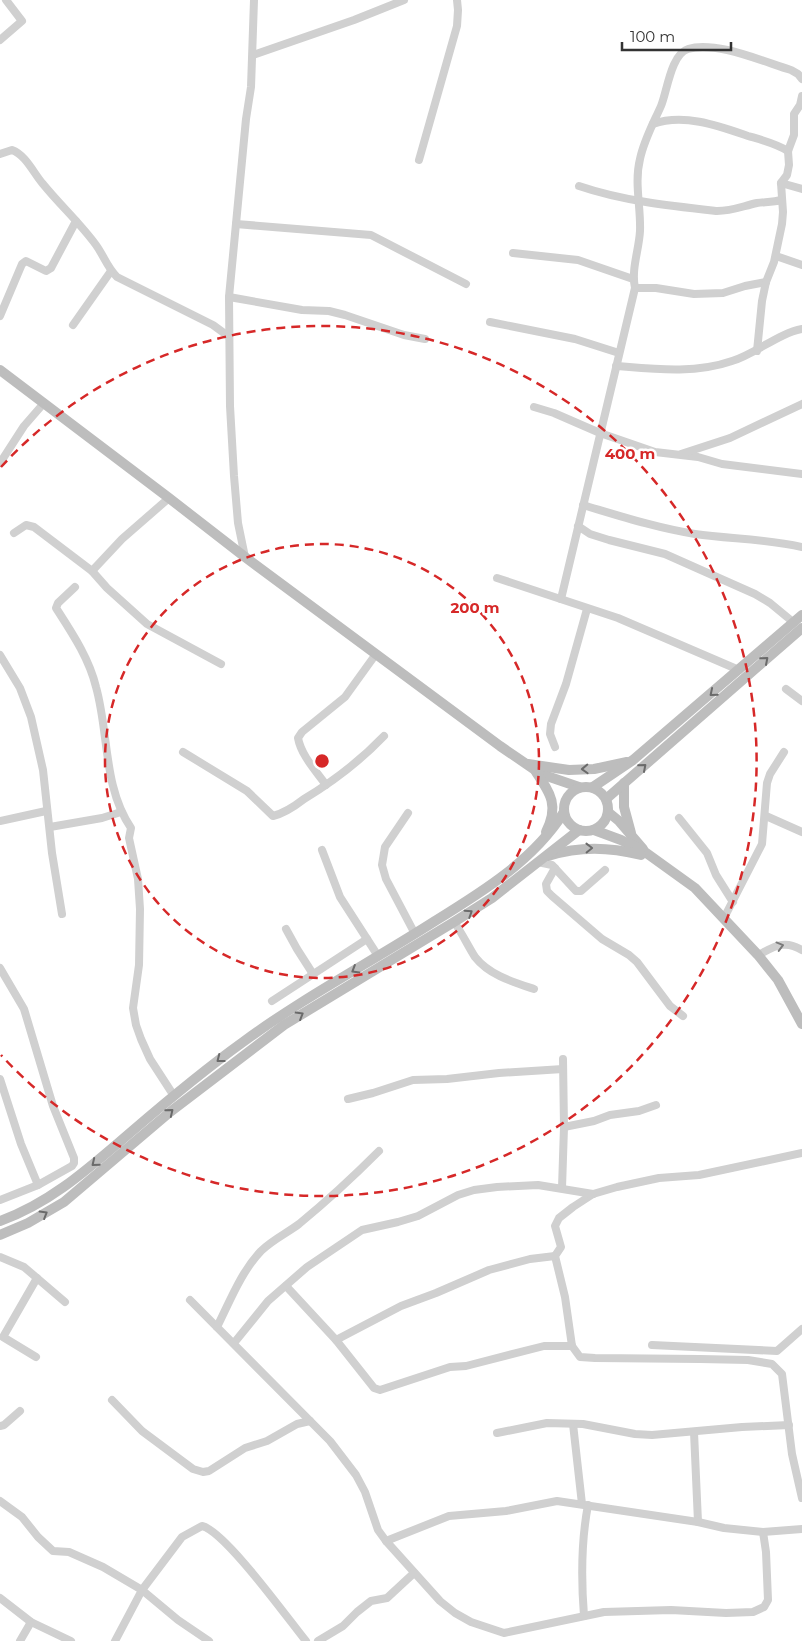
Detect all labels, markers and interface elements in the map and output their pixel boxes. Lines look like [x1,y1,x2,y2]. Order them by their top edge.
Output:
scale bar [622,20,731,52]
text: 100 m [630,27,675,46]
text: 400 m [605,444,655,463]
text: 200 m [450,598,500,617]
one-way arrow [760,657,769,666]
one-way arrow [709,687,718,696]
centre of rings [313,752,331,770]
one-way arrow [581,764,589,774]
one-way arrow [637,764,646,773]
one-way arrow [586,843,594,853]
one-way arrow [464,909,473,919]
one-way arrow [776,941,784,952]
one-way arrow [352,963,361,973]
one-way arrow [295,1012,304,1022]
one-way arrow [217,1054,226,1062]
one-way arrow [164,1110,173,1118]
one-way arrow [92,1157,101,1165]
one-way arrow [39,1211,48,1221]

